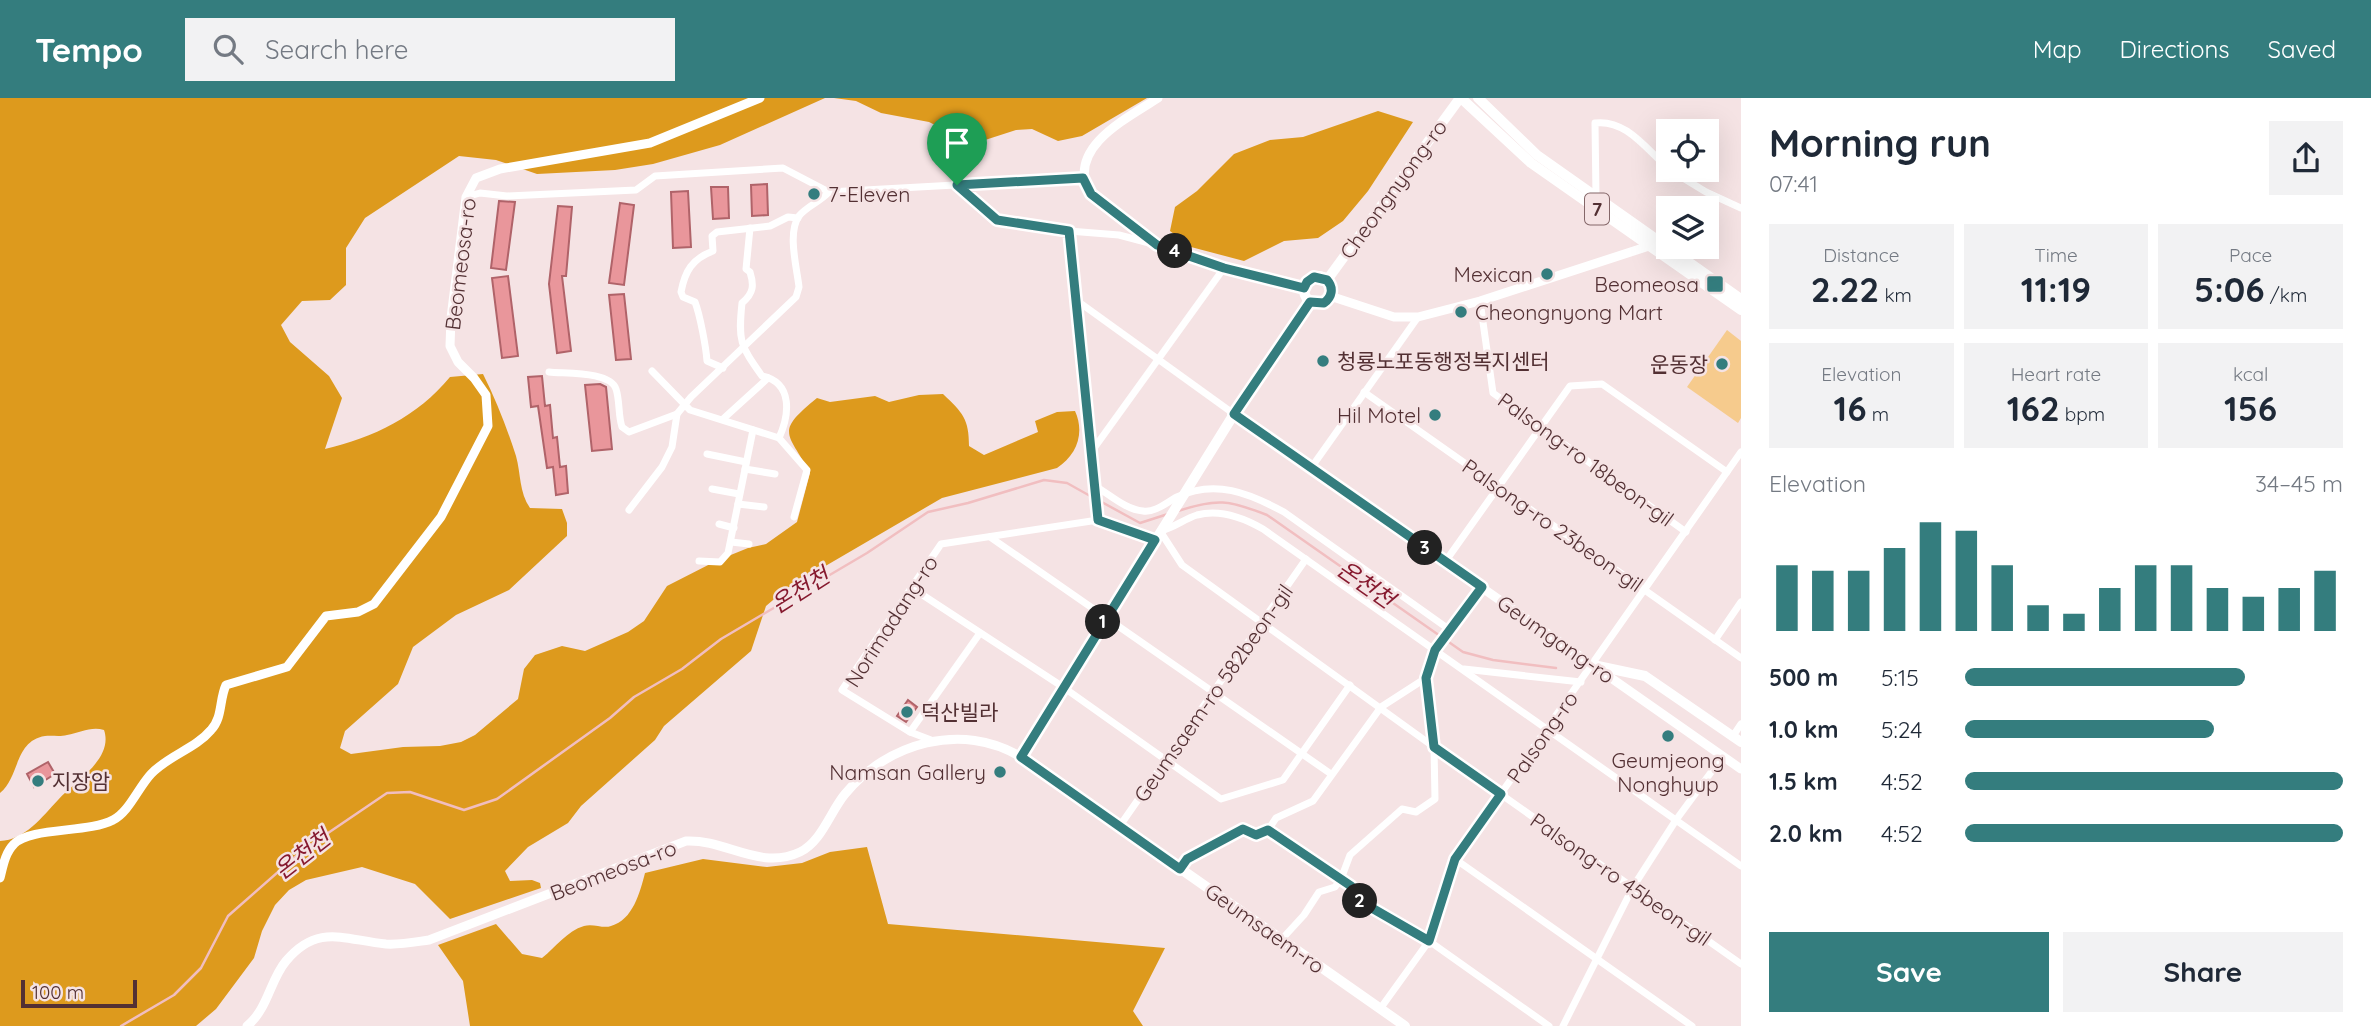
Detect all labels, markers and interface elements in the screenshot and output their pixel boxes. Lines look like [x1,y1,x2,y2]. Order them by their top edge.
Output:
search box [185,18,675,81]
text: Tempo [35,29,143,70]
icon: search [209,30,247,68]
text: Search here [265,33,408,66]
text: Map [2033,34,2082,64]
text: Directions [2120,34,2230,64]
text: Saved [2268,34,2336,64]
pin [927,113,987,185]
street label: Cheongnyong-ro [1334,114,1452,264]
map controls [1656,119,1719,259]
button: locate [1656,119,1719,182]
text: Morning run [1769,119,1991,167]
button: share [2269,121,2343,195]
icon: arrive [938,124,976,162]
text: 07:41 [1769,169,1818,198]
place label: 7-Eleven [828,181,910,207]
marker: 7-Eleven [806,186,822,202]
road number: 7 [1585,194,1609,225]
street label: Beomeosa-ro [439,196,481,332]
button: layers [1656,196,1719,259]
pin: 4 [1158,234,1192,268]
text: 4 [1169,238,1180,262]
text: Distance [1823,243,1899,267]
text: Time [2034,243,2078,267]
text: Pace [2229,243,2272,267]
place label: Mexican [1454,261,1533,287]
marker: Mexican [1539,266,1555,282]
text: 2.22 [1811,267,1879,311]
text: 11:19 [2021,267,2091,311]
text: 5:06 [2194,267,2265,311]
place label: Beomeosa [1594,271,1699,297]
marker: Beomeosa [1705,274,1725,294]
text: km [1879,283,1912,307]
text: /km [2265,283,2307,307]
place label: Cheongnyong Mart [1475,299,1663,325]
marker: Cheongnyong Mart [1453,304,1469,320]
place label: 청룡노포동행정복지센터 [1337,348,1550,374]
place label: 운동장 [1650,351,1708,377]
marker: 청룡노포동행정복지센터 [1315,353,1331,369]
marker: 운동장 [1714,356,1730,372]
text: Elevation [1821,362,1901,386]
text: Heart rate [2011,362,2101,386]
text: kcal [2233,362,2268,386]
street label: Palsong-ro 18beon-gil [1493,386,1679,532]
text: 16 [1834,386,1867,430]
text: 162 [2007,386,2060,430]
text: 156 [2224,386,2277,430]
place label: Hil Motel [1337,402,1421,428]
text: m [1867,402,1889,426]
text: bpm [2060,402,2105,426]
marker: Hil Motel [1427,407,1443,423]
street label: Palsong-ro 23beon-gil [1458,453,1648,597]
text: Elevation [1769,469,1866,498]
text: 34–45 m [2255,469,2343,498]
pin: 3 [1408,531,1442,566]
text: 3 [1419,535,1430,559]
street label: Norimadang-ro [839,550,943,692]
water label: 온천천 [1332,554,1403,616]
water label: 온천천 [765,559,837,619]
street label: Geumsaem-ro 582beon-gil [1128,579,1298,807]
street label: Geumgang-ro [1492,589,1620,689]
pin: 1 [1086,604,1120,640]
text: 1 [1099,609,1106,633]
text: 500 m [1769,663,1838,692]
text: 5:15 [1881,663,1919,692]
street label: Palsong-ro [1501,686,1583,788]
place label: 덕산빌라 [921,699,998,725]
marker: 덕산빌라 [899,704,915,720]
text: 1.0 km [1769,715,1839,744]
text: 5:24 [1881,715,1922,744]
marker: Geumjeong Nonghyup [1660,728,1676,744]
place label: Geumjeong Nonghyup [1611,747,1725,797]
place label: Namsan Gallery [829,759,986,785]
marker: Namsan Gallery [992,764,1008,780]
text: 1.5 km [1769,767,1838,796]
text: 4:52 [1881,767,1923,796]
place label: 지장암 [52,768,110,794]
marker: 지장암 [30,773,46,789]
street label: Palsong-ro 45beon-gil [1526,807,1716,951]
text: 2.0 km [1769,819,1843,848]
text: 4:52 [1881,819,1923,848]
water label: 온천천 [268,821,338,885]
street label: Beomeosa-ro [546,834,680,906]
street label: Geumsaem-ro [1200,877,1330,979]
pin: 2 [1342,884,1378,918]
text: 2 [1354,888,1365,912]
button: Save [1769,932,2049,1012]
button: Share [2063,932,2343,1012]
scale bar [21,977,136,1009]
text: 100 m [32,980,84,1004]

